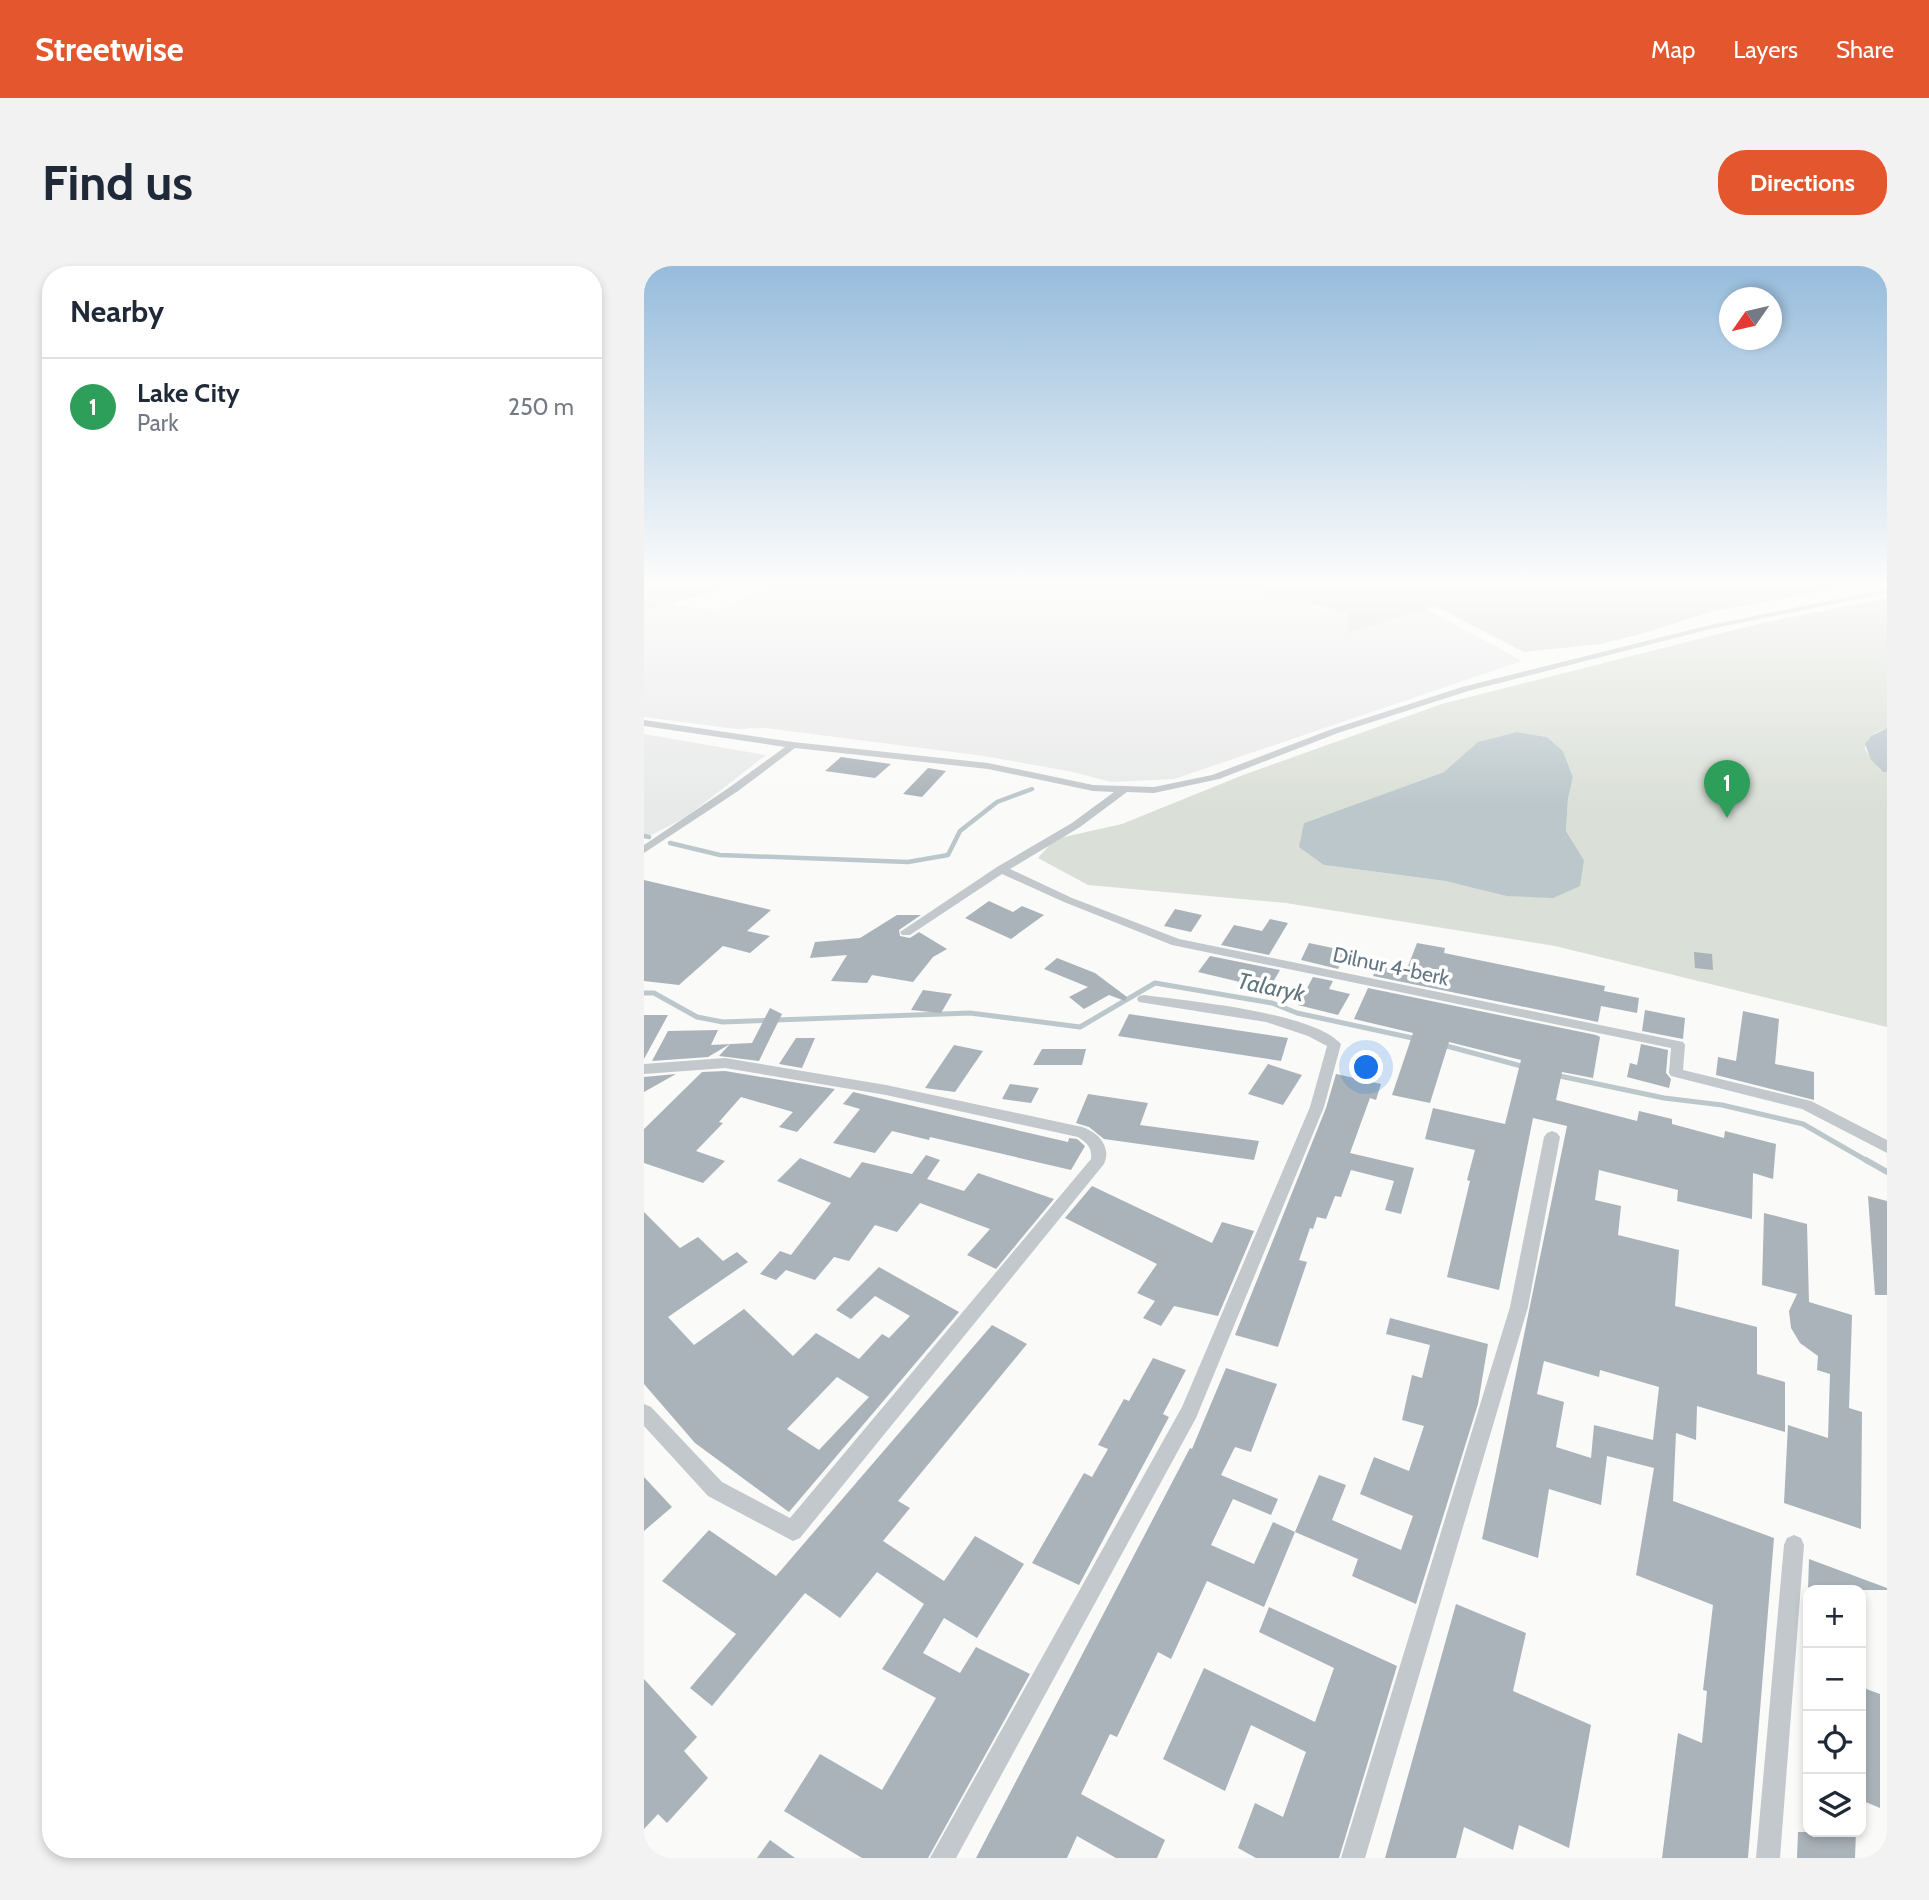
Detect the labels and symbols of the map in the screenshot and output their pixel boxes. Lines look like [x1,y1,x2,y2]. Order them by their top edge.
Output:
north arrow [1719,287,1782,350]
pin: 1 [1704,760,1750,818]
street label: Dilnur 4-berk [1331,941,1452,991]
water label: Talaryk [1235,966,1308,1008]
your location [1349,1050,1383,1084]

